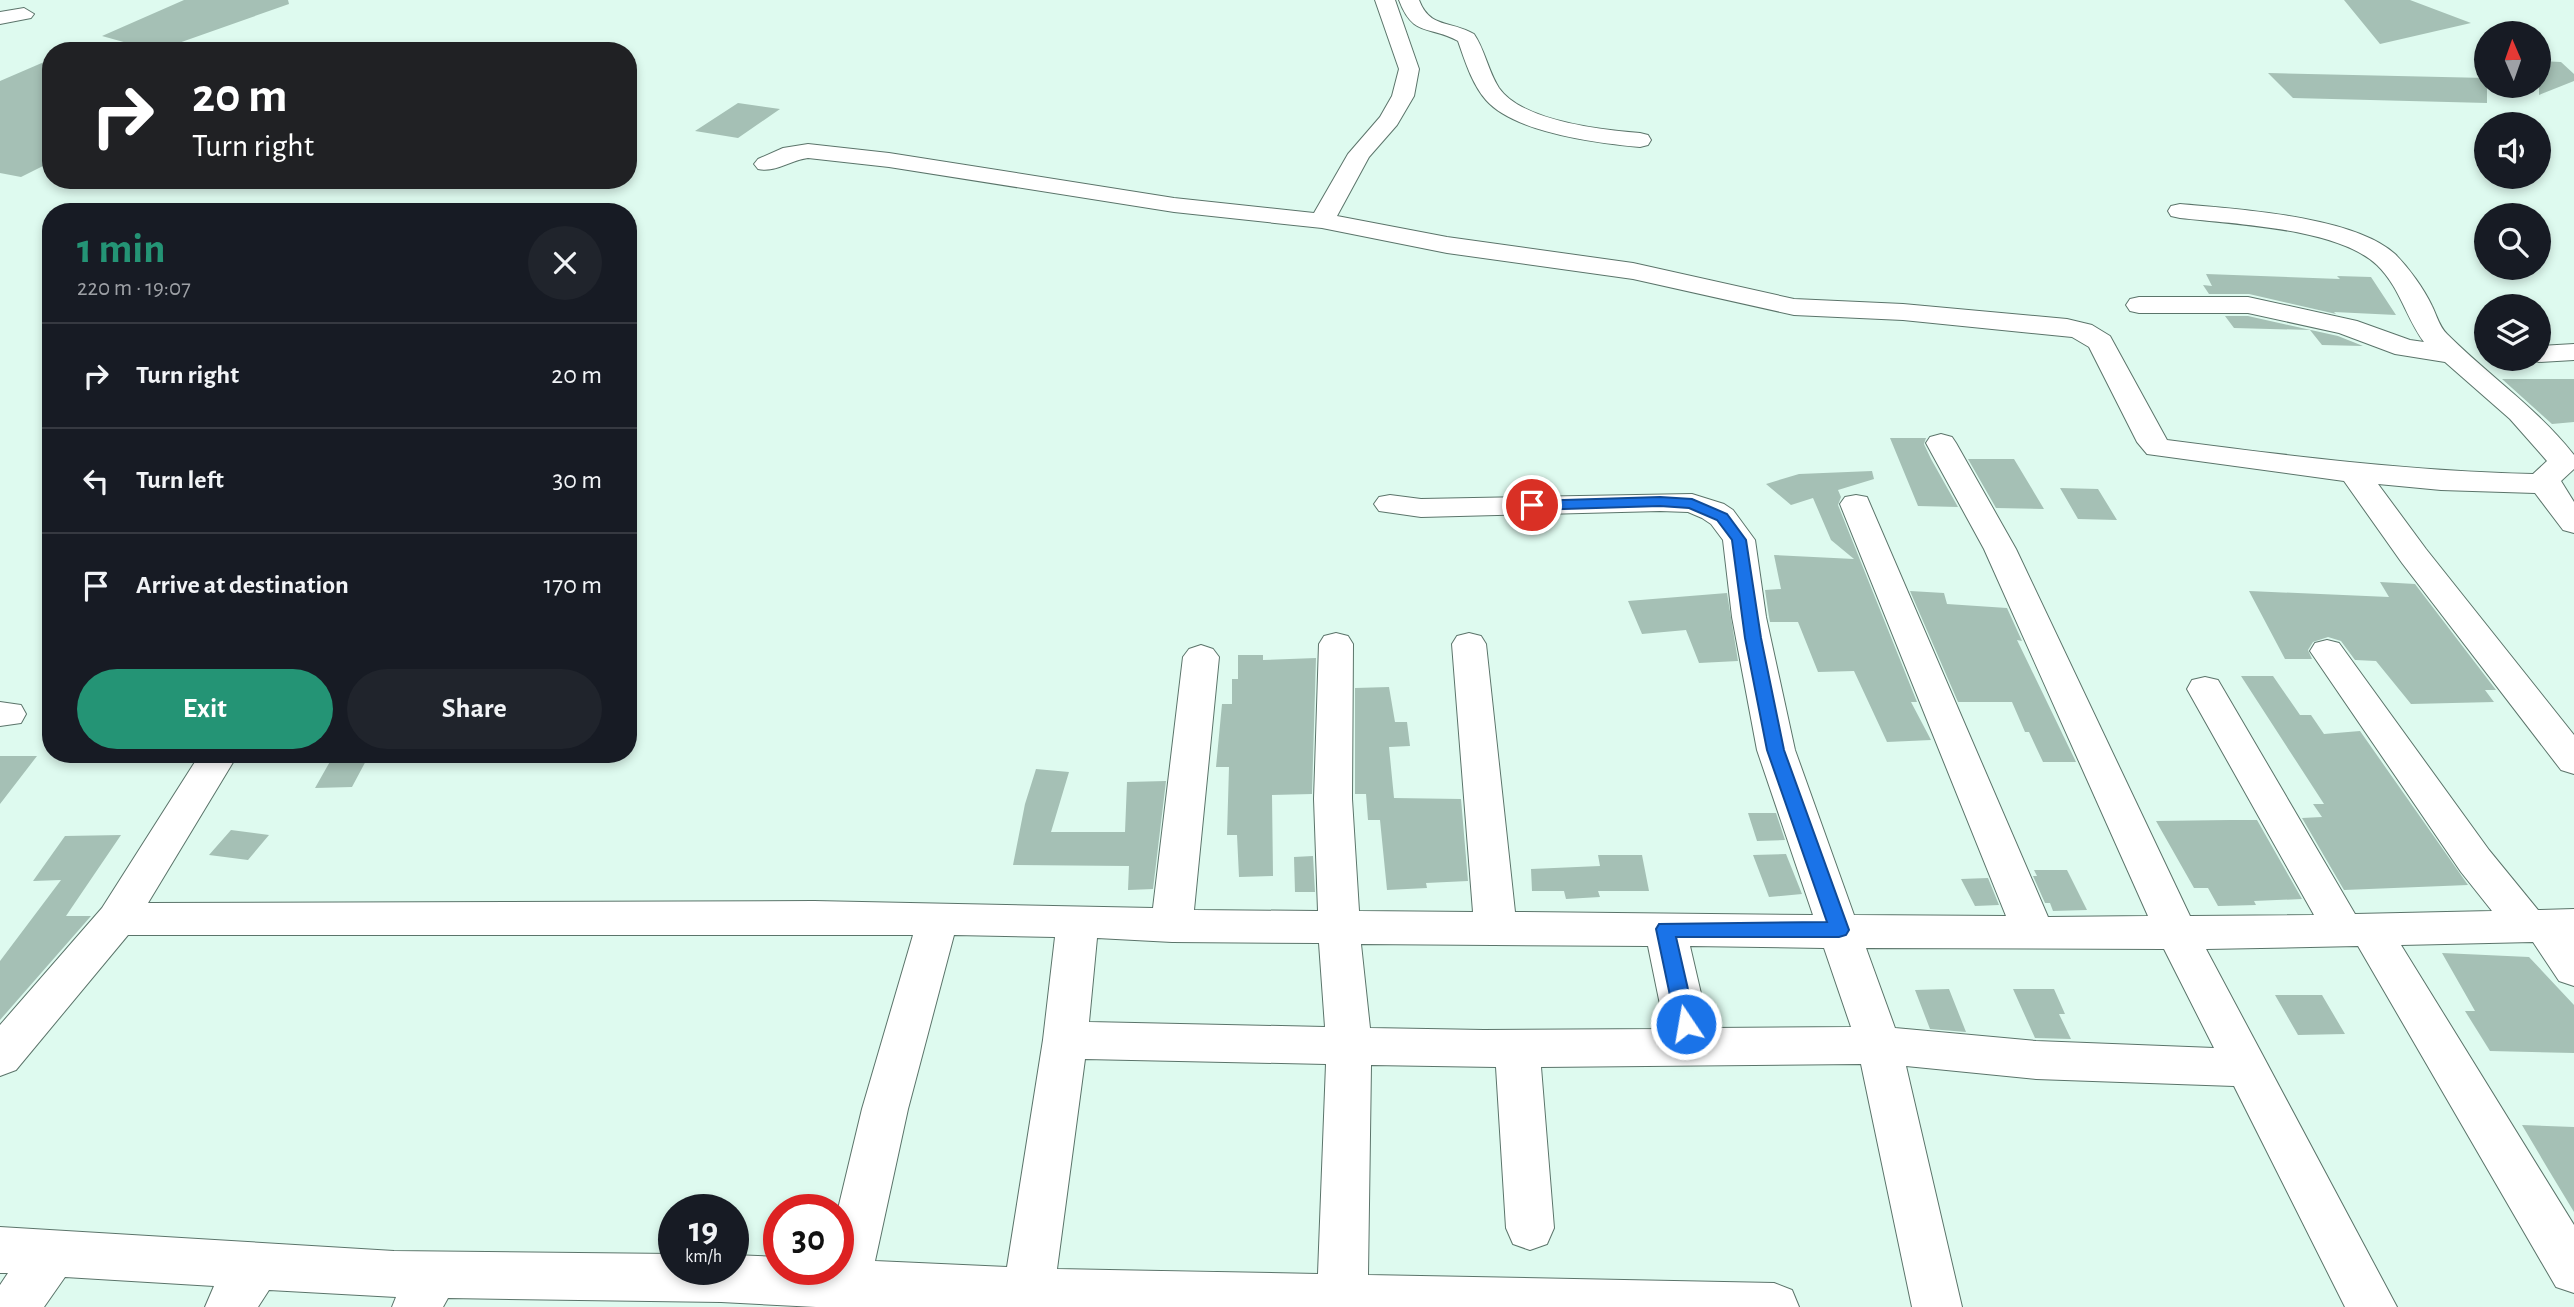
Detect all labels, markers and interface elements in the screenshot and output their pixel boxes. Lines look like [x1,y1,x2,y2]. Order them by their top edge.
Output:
north arrow [2474,21,2552,98]
map controls [2474,21,2551,371]
icon: right [77,70,168,161]
text: 20 m [192,72,288,121]
button: sound [2474,112,2551,189]
text: Turn right [192,130,314,162]
button: search [2474,203,2551,280]
button: close [528,226,602,300]
text: 1 min [77,228,166,270]
text: 220 m · 19:07 [77,277,191,300]
button: layers [2474,294,2551,371]
icon: right [77,357,115,395]
text: Turn right [136,362,239,388]
text: 20 m [551,362,602,388]
icon: left [77,462,115,500]
text: Turn left [136,467,224,493]
text: 30 m [552,467,602,493]
pin [1502,475,1562,535]
icon: arrive [1513,486,1551,524]
icon: arrive [77,567,115,605]
text: Arrive at destination [136,572,349,598]
text: 170 m [543,572,602,598]
button: Exit [77,669,333,749]
button: Share [347,669,602,749]
position arrow [1649,987,1723,1061]
speed limit sign: 30 [763,1194,854,1285]
text: 19 [689,1213,718,1248]
text: km/h [685,1248,722,1266]

